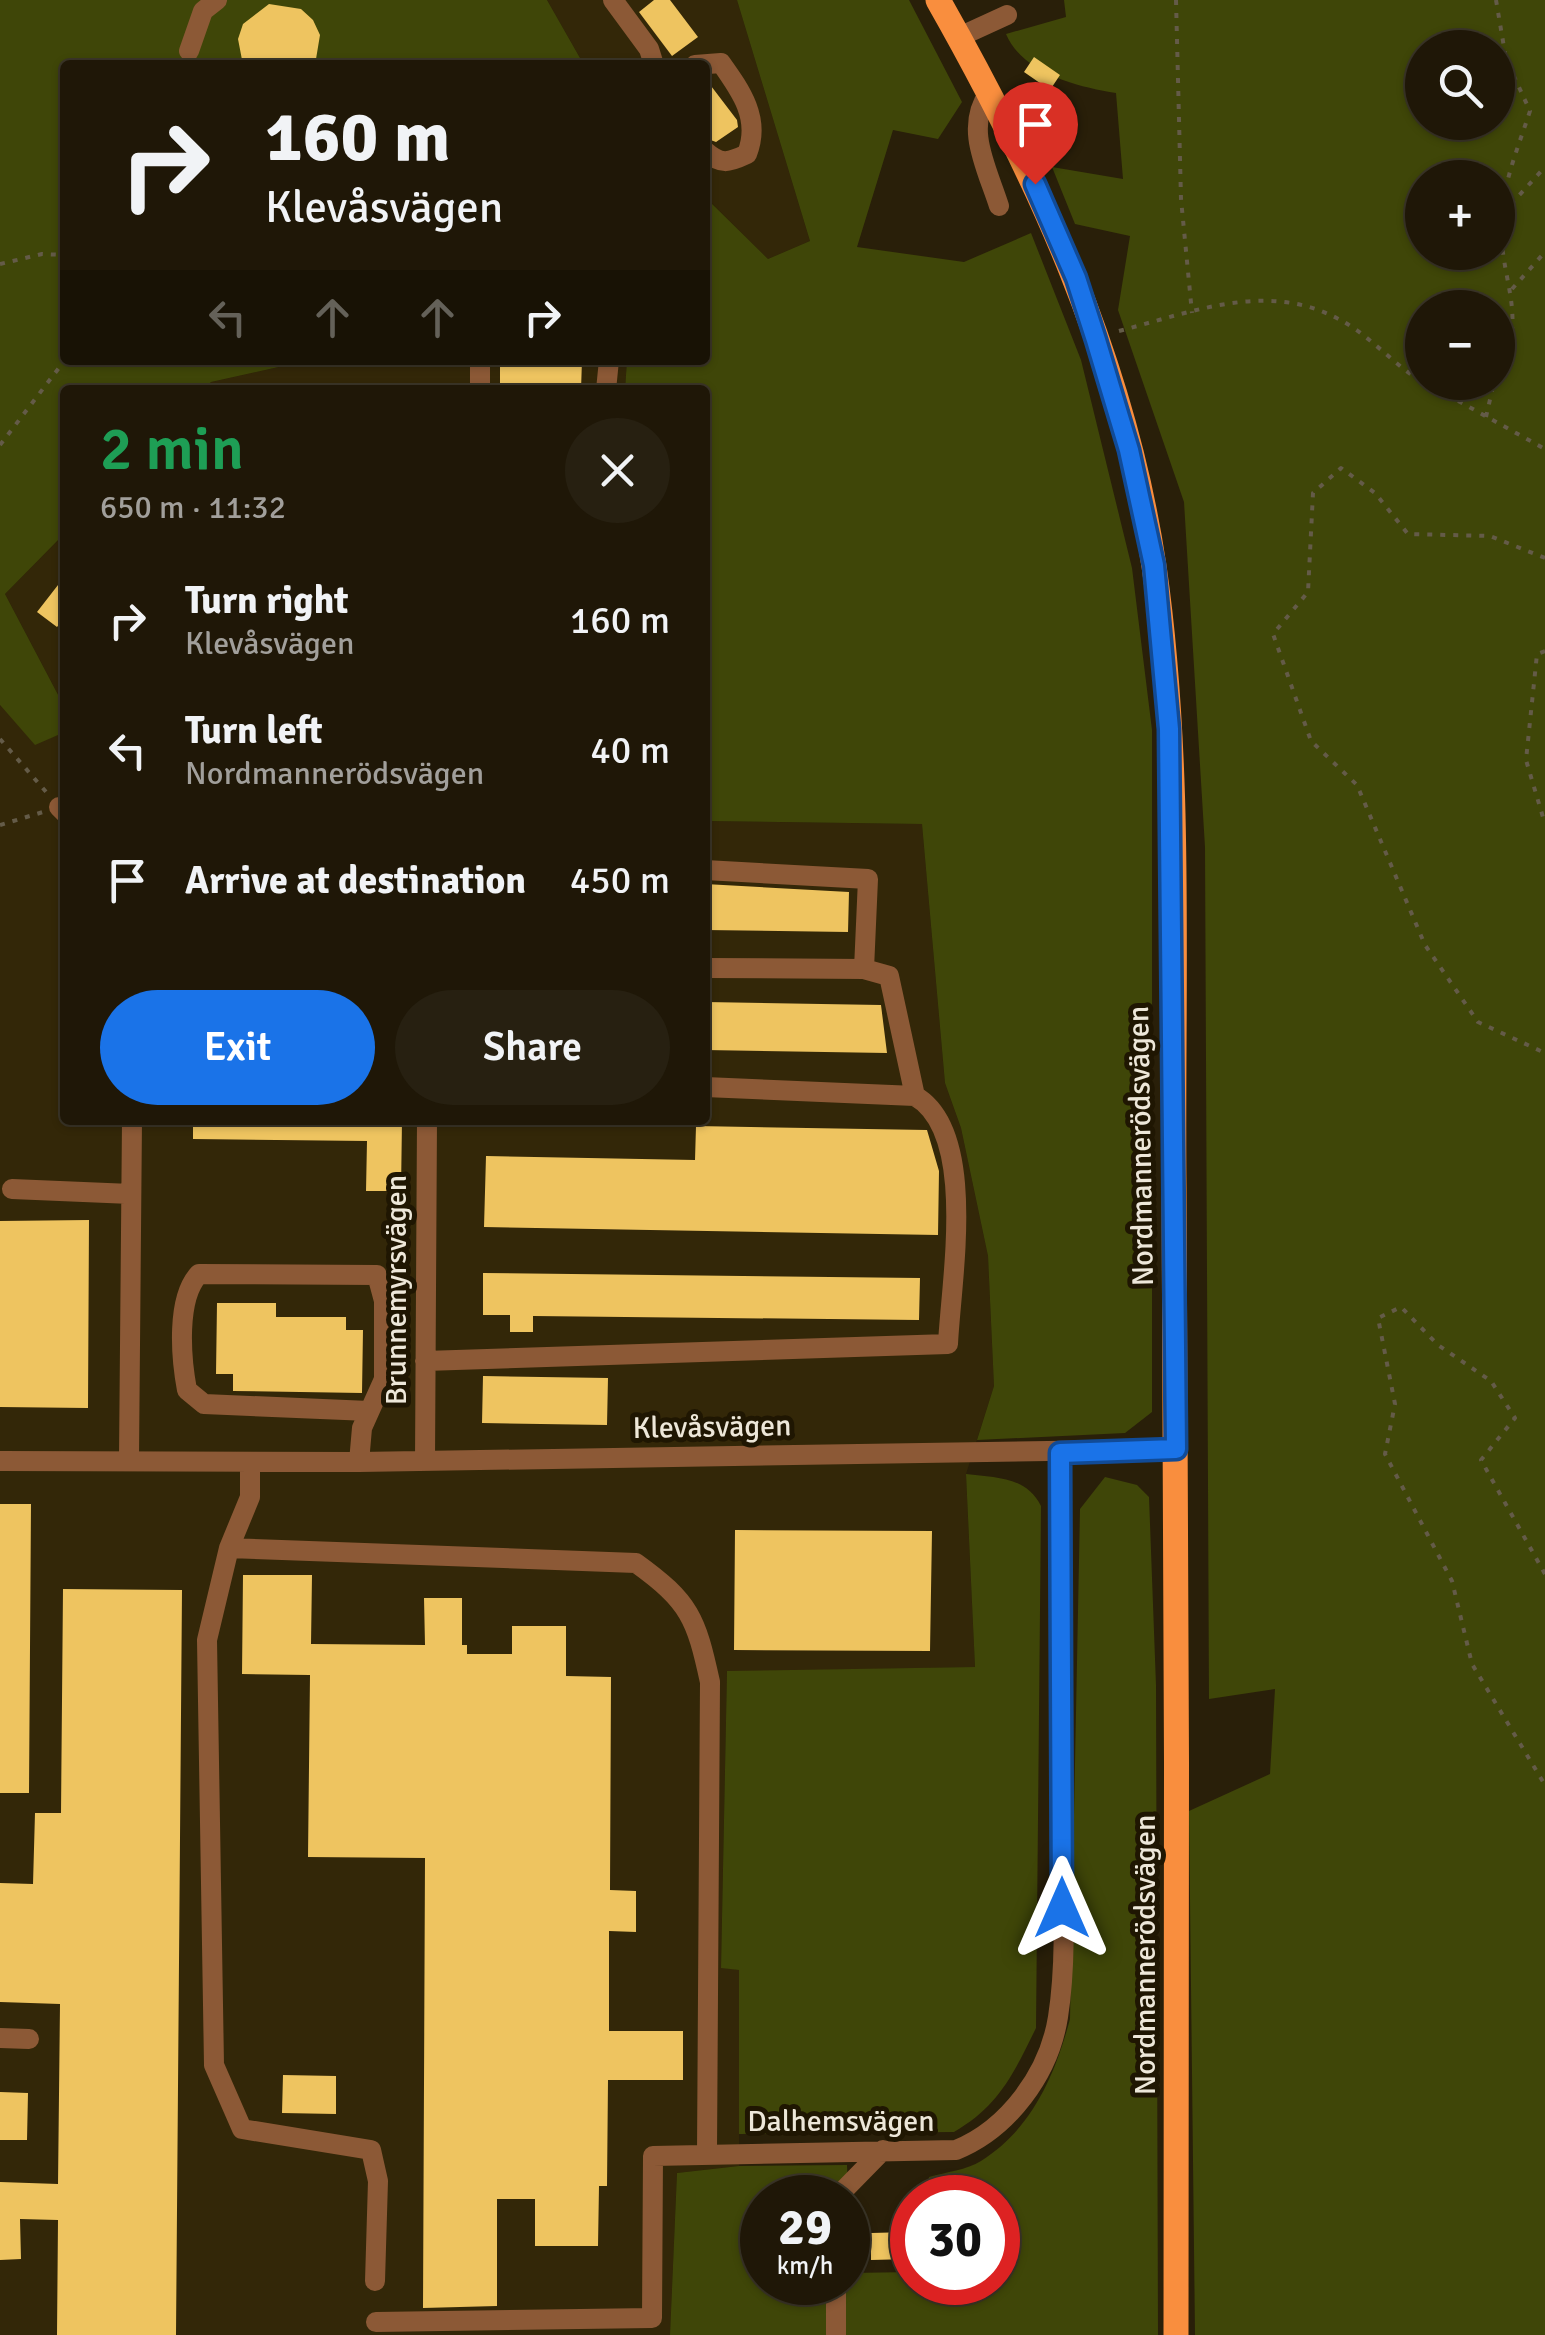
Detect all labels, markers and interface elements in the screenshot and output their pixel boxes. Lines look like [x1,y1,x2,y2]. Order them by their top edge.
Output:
map controls [1405,30,1515,400]
button: search [1405,30,1515,140]
pin [993,82,1078,185]
text: 160 m [265,94,450,180]
icon: arrive [1008,97,1063,152]
icon: right [100,100,230,230]
button: + [1405,160,1515,270]
text: Klevåsvägen [265,180,503,235]
icon: left [200,290,255,345]
icon: ahead [305,290,360,345]
icon: ahead [410,290,465,345]
icon: right [515,290,570,345]
button: − [1405,290,1515,400]
text: 2 min [100,413,244,487]
button: close [565,418,670,523]
text: 650 m · 11:32 [100,488,286,527]
text: Turn right [185,577,349,624]
icon: right [100,593,155,648]
text: 160 m [570,597,670,644]
text: Klevåsvägen [185,624,354,663]
text: Turn left [185,707,323,754]
icon: left [100,723,155,778]
text: 40 m [590,727,670,774]
text: Nordmannerödsvägen [185,754,484,793]
icon: arrive [100,853,155,908]
text: Arrive at destination [185,857,526,904]
text: 450 m [570,857,670,904]
button: Exit [100,990,375,1105]
button: Share [395,990,670,1105]
street label: Nordmannerödsvägen [1120,1005,1162,1287]
street label: Brunnemyrsvägen [378,1175,415,1405]
street label: Klevåsvägen [632,1407,792,1447]
street label: Nordmannerödsvägen [1127,1815,1164,2095]
position arrow [1010,1856,1114,1960]
street label: Dalhemsvägen [747,2103,935,2140]
speed limit sign: 30 [890,2175,1020,2305]
text: 29 [778,2197,832,2259]
text: km/h [777,2250,833,2281]

